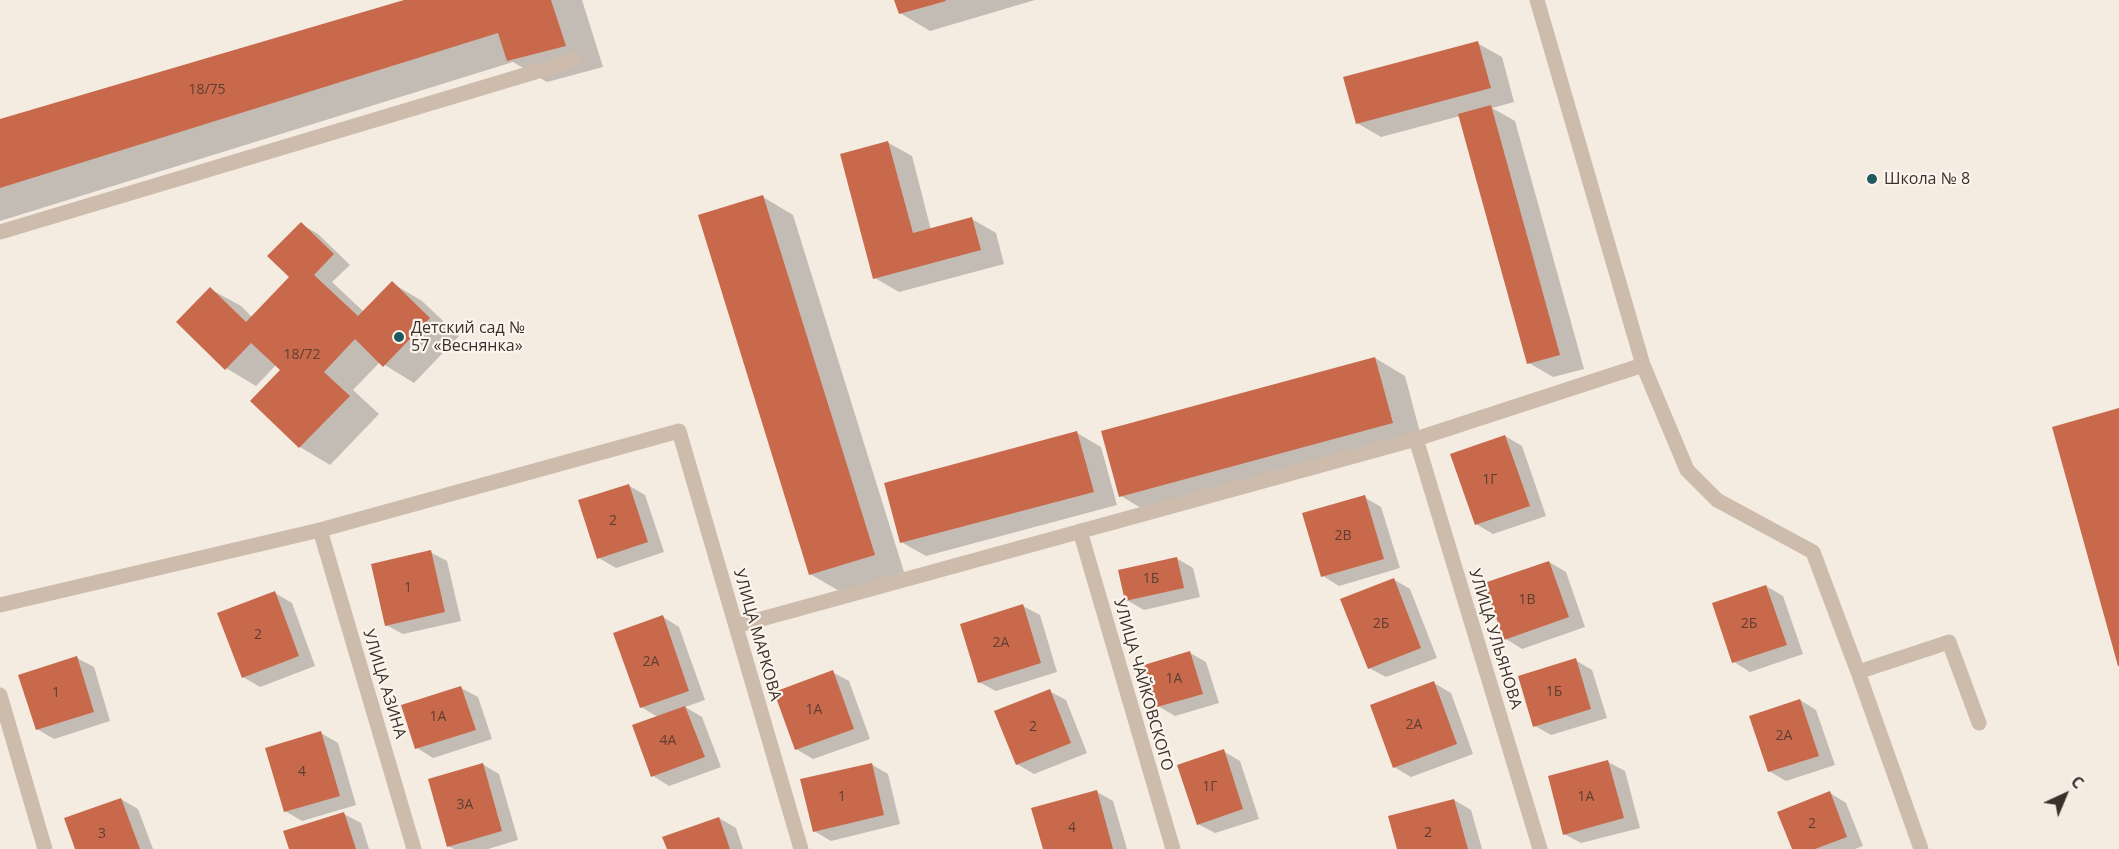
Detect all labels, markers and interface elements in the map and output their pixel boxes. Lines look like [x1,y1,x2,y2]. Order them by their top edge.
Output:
house number: 18/75 [188,82,226,98]
place label: Школа № 8 [1884,169,1970,189]
marker: Школа № 8 [1865,172,1879,186]
place label: Детский сад № 57 «Веснянка» [411,318,525,356]
marker: Детский сад № 57 «Веснянка» [392,330,406,344]
house number: 18/72 [283,347,321,363]
house number: 1Г [1482,472,1498,488]
house number: 2 [609,513,617,529]
house number: 2В [1334,528,1352,544]
street label: УЛИЦА МАРКОВА [729,567,785,703]
street label: УЛИЦА УЛЬЯНОВА [1465,567,1525,711]
house number: 1Б [1143,571,1159,587]
house number: 1 [404,580,412,596]
house number: 1В [1518,592,1536,608]
street label: УЛИЦА ЧАЙКОВСКОГО [1109,597,1177,773]
house number: 2Б [1373,616,1389,632]
house number: 2Б [1741,616,1757,632]
house number: 2 [254,627,262,643]
street label: УЛИЦА АЗИНА [358,627,410,741]
house number: 2А [993,635,1009,651]
house number: 2А [643,654,659,670]
house number: 1А [1166,671,1182,687]
house number: 1Б [1546,684,1562,700]
house number: 1 [52,685,60,701]
house number: 1А [806,702,822,718]
house number: 1А [430,709,446,725]
house number: 2А [1406,717,1422,733]
house number: 2 [1029,719,1037,735]
house number: 2А [1776,728,1792,744]
house number: 4А [660,733,676,749]
house number: 4 [298,764,306,780]
north arrow [2035,765,2095,825]
text: С [2066,771,2089,794]
house number: 1Г [1202,779,1218,795]
house number: 1 [838,789,846,805]
house number: 1А [1578,789,1594,805]
house number: 3А [457,797,473,813]
house number: 2 [1808,816,1816,832]
house number: 4 [1068,820,1076,836]
house number: 2 [1424,825,1432,841]
house number: 3 [98,826,106,842]

